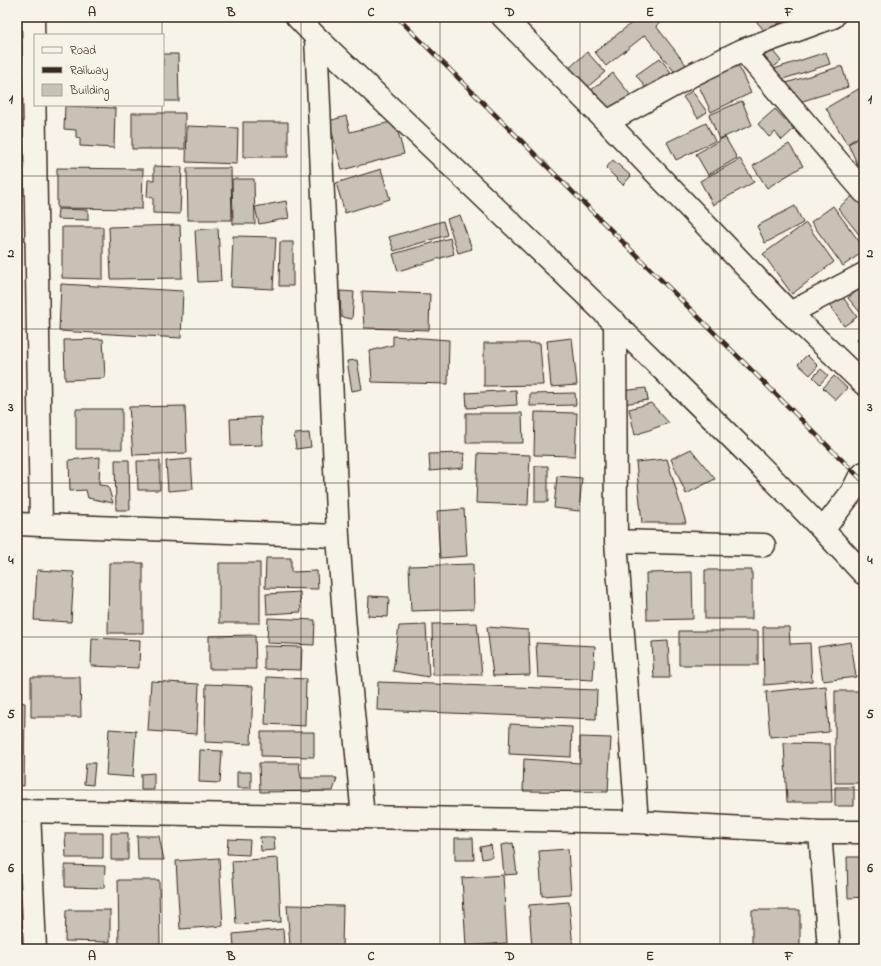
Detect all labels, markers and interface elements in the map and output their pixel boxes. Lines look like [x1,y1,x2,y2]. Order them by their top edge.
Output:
text: A [88,3,96,22]
text: B [226,3,236,22]
text: C [367,3,375,22]
text: D [504,3,515,22]
text: E [646,3,654,22]
text: F [784,3,794,22]
legend [34,34,164,106]
text: Road [70,42,96,60]
text: Railway [70,62,109,81]
text: Building [69,82,109,101]
text: 1 [9,90,14,109]
text: 1 [868,90,873,109]
text: 2 [7,244,15,263]
text: 2 [866,244,874,263]
text: 3 [7,398,14,417]
text: 3 [866,398,873,417]
text: 4 [7,551,14,570]
text: 4 [866,551,873,570]
text: 5 [7,705,15,724]
text: 5 [866,705,874,724]
text: 6 [7,859,14,878]
text: 6 [866,859,873,878]
text: A [88,947,96,966]
text: B [226,947,236,966]
text: C [367,947,375,966]
text: D [504,947,515,966]
text: E [646,947,654,966]
text: F [784,947,794,966]

